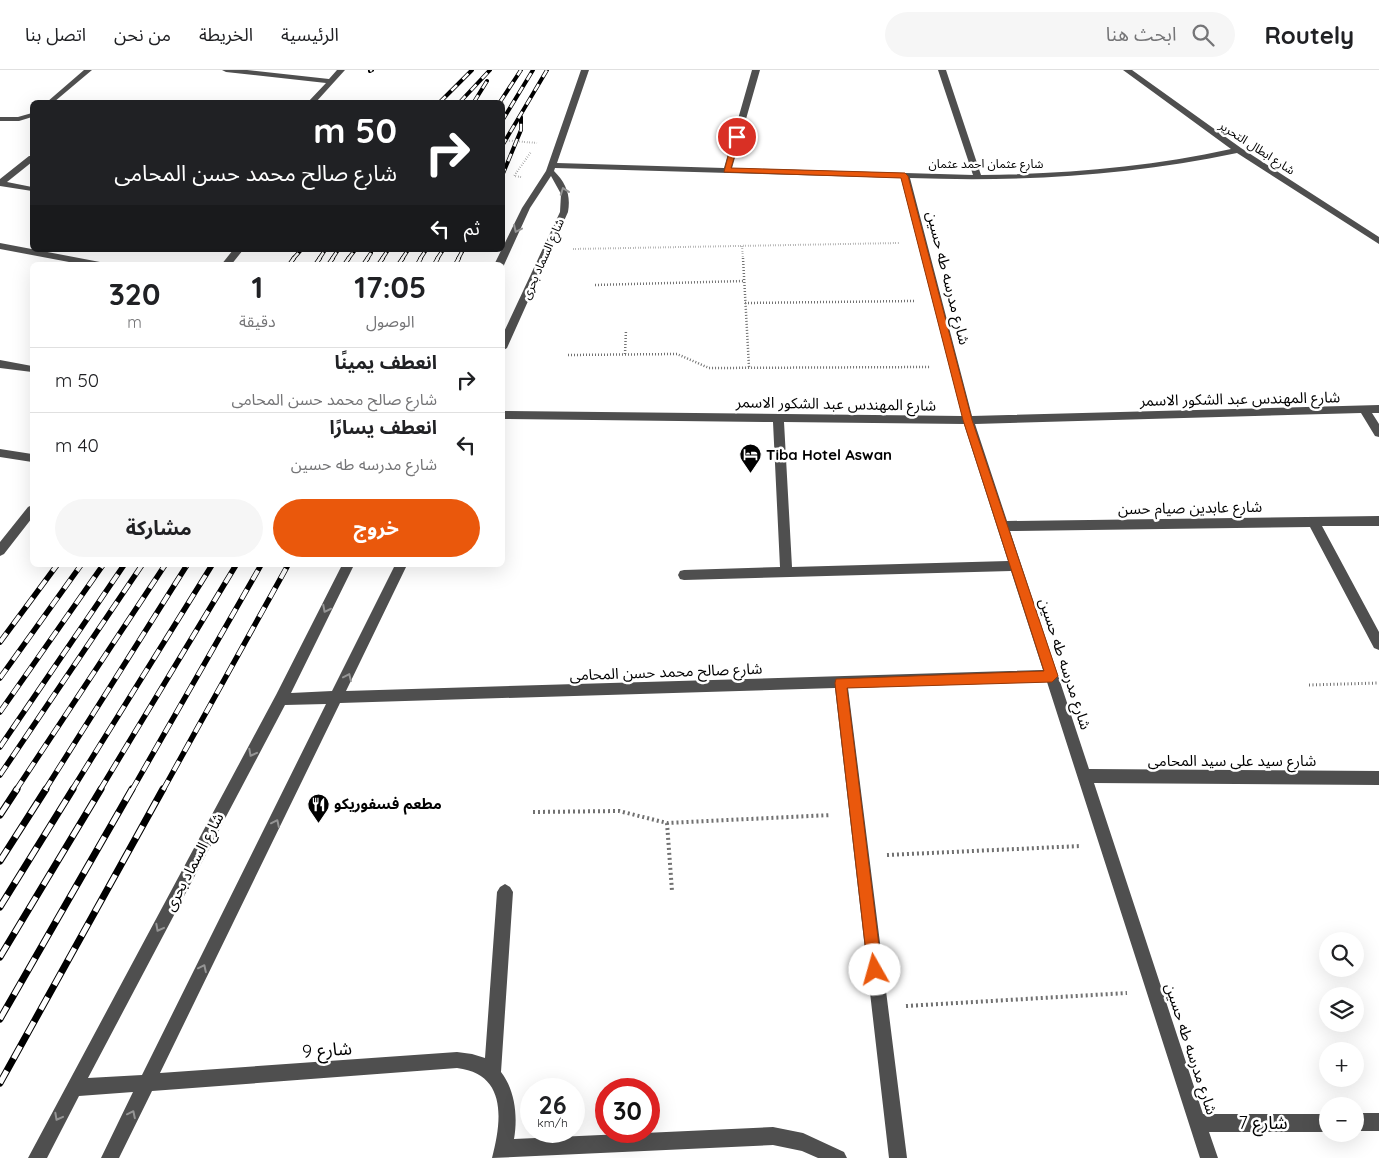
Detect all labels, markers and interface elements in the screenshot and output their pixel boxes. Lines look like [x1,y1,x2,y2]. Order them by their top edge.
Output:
search box [885,12,1235,57]
text: Routely [1265,20,1354,50]
icon: search [1189,21,1217,49]
text: ابحث هنا [1106,22,1177,46]
text: اتصل بنا [25,23,86,46]
text: من نحن [114,23,171,46]
text: الخريطة [199,23,253,46]
text: الرئيسية [281,23,339,46]
text: 50 m [313,108,397,152]
pin [716,116,758,158]
street label: شارع ابطال التحرير [1215,117,1298,179]
icon: right [415,120,480,185]
icon: arrive [723,123,751,151]
street label: شارع عثمان احمد عثمان [929,156,1043,173]
text: شارع صالح محمد حسن المحامى [114,159,397,187]
one-way arrow [560,187,570,196]
street label: شارع مدرسه طه حسين [920,209,974,348]
icon: left [426,215,454,243]
text: ثم [464,216,480,240]
street label: شارع السماد بحرى [518,216,569,302]
one-way arrow [513,223,523,232]
text: 1 [251,268,263,306]
text: 17:05 [354,268,426,306]
text: 320 [109,275,160,313]
text: دقيقة [239,311,276,331]
text: الوصول [366,311,415,331]
text: m [127,312,142,332]
text: انعطف يمينًا [335,350,437,374]
icon: right [452,366,480,394]
text: 50 m [55,368,99,392]
street label: شارع المهندس عبد الشكور الاسمر [1139,387,1341,413]
text: شارع صالح محمد حسن المحامى [231,389,437,409]
street label: شارع المهندس عبد الشكور الاسمر [735,392,937,418]
text: انعطف يسارًا [330,415,437,439]
icon: left [452,431,480,459]
text: 40 m [55,433,99,457]
hotel icon: Tiba Hotel Aswan [738,443,762,474]
place label: Tiba Hotel Aswan [766,445,892,464]
text: شارع مدرسه طه حسين [291,454,437,474]
street label: شارع عابدين صيام حسن [1118,497,1263,521]
button: مشاركة [55,499,263,557]
button: خروج [273,499,480,557]
street label: شارع مدرسه طه حسين [1032,596,1096,733]
one-way arrow [322,603,332,612]
street label: شارع صالح محمد حسن المحامى [569,659,763,687]
one-way arrow [341,673,352,682]
one-way arrow [248,748,258,757]
street label: شارع سيد على سيد المحامى [1148,751,1316,773]
restaurant icon: مطعم فسفوريكو [306,792,330,823]
place label: مطعم فسفوريكو [334,794,442,815]
street label: شارع السماد بحرى [160,809,230,916]
one-way arrow [270,819,280,828]
one-way arrow [156,922,166,931]
map controls [1319,932,1364,1142]
button: search [1319,932,1364,977]
position arrow [848,943,900,995]
one-way arrow [197,965,207,974]
street label: شارع مدرسه طه حسين [1158,981,1222,1118]
button: layers [1319,987,1364,1032]
street label: شارع 9 [301,1036,353,1066]
button: + [1319,1042,1364,1087]
speed limit sign: 30 [595,1078,660,1143]
text: 26 [538,1089,567,1120]
button: − [1319,1097,1364,1142]
one-way arrow [125,1110,136,1119]
street label: شارع 7 [1238,1111,1288,1137]
one-way arrow [55,1112,65,1121]
text: km/h [537,1115,568,1130]

